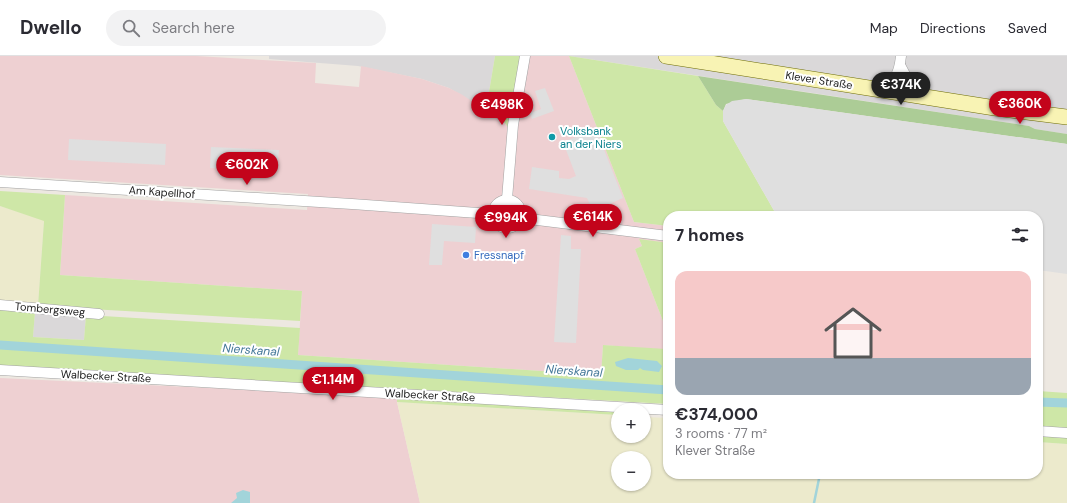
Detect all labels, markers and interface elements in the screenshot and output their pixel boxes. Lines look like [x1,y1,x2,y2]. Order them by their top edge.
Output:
search box [106,10,386,46]
text: Dwello [20,15,82,40]
icon: search [120,17,142,39]
text: Search here [152,18,235,38]
text: Map [870,19,898,37]
text: Directions [920,19,986,37]
text: Saved [1008,19,1047,37]
street label: Klever Straße [784,68,854,92]
pin: €374K [873,72,929,106]
text: €374K [880,76,922,93]
pin: €360K [992,91,1048,125]
pin: €498K [474,92,530,126]
text: €360K [998,95,1042,112]
text: €498K [480,96,524,113]
place label: Volksbank an der Niers [560,124,621,151]
marker: Volksbank an der Niers [547,132,557,142]
pin: €602K [219,152,275,186]
text: €602K [225,156,269,173]
street label: Am Kapellhof [128,183,196,201]
pin: €614K [565,204,621,238]
pin: €994K [478,205,534,239]
text: €614K [573,208,613,225]
text: €994K [484,209,528,226]
text: 7 homes [675,224,744,246]
icon: filters [1009,224,1031,246]
place label: Fressnapf [474,248,524,262]
marker: Fressnapf [461,250,471,260]
icon: home [817,297,889,369]
street label: Tombergsweg [14,299,86,319]
water label: Nierskanal [222,340,280,360]
water label: Nierskanal [545,361,603,381]
street label: Walbecker Straße [60,367,152,385]
pin: €1.14M [300,367,366,401]
text: €1.14M [312,371,354,388]
street label: Walbecker Straße [384,386,476,404]
map controls [611,403,651,491]
button: + [611,403,651,443]
text: €374,000 [675,403,758,425]
text: 3 rooms · 77 m² [675,425,767,442]
text: Klever Straße [675,442,755,459]
button: − [611,451,651,491]

